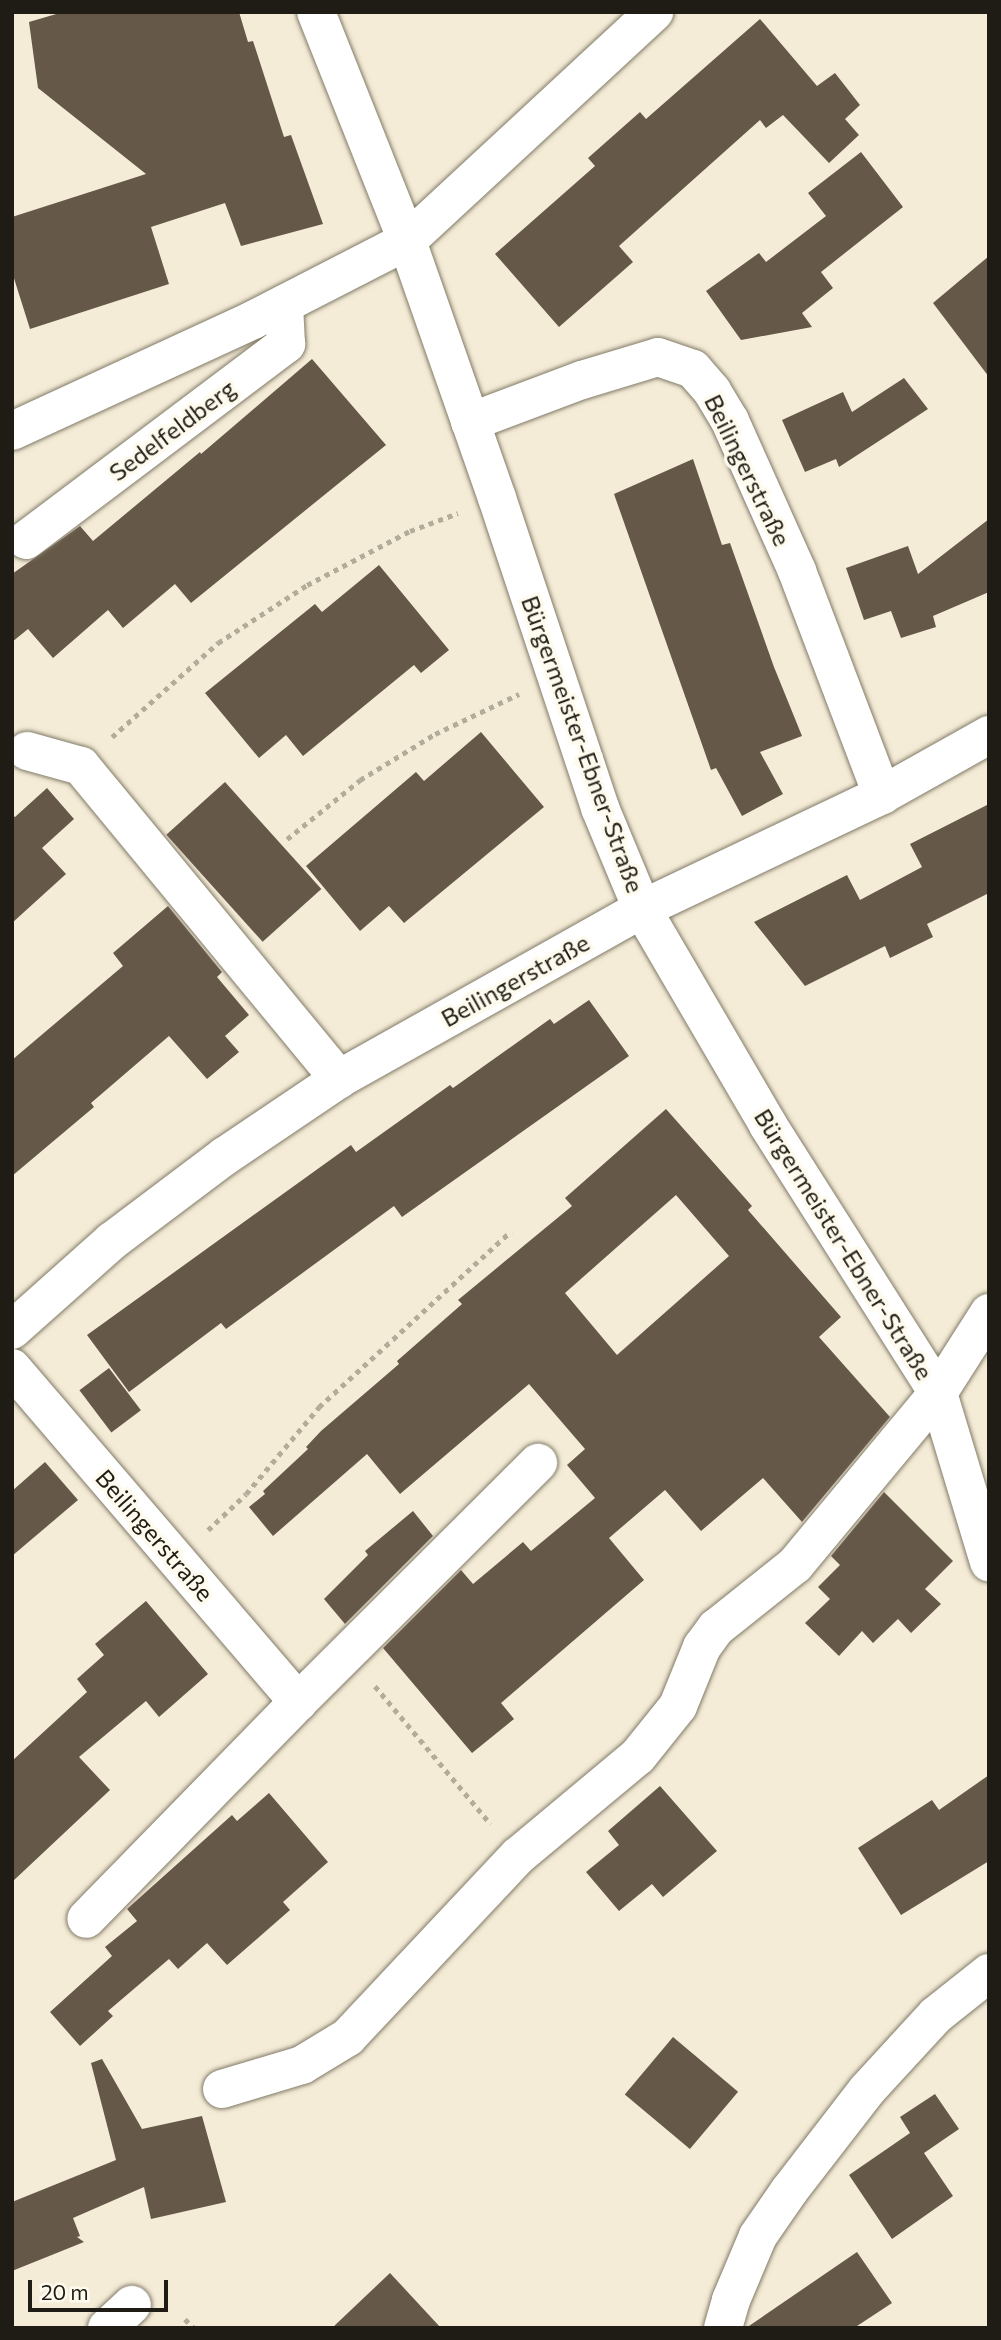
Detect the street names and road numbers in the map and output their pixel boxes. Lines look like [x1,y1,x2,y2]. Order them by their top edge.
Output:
street label: Sedelfeldberg [103,373,241,487]
street label: Beilingerstraße [699,390,797,550]
street label: Bürgermeister-Ebner-Straße [516,592,650,896]
street label: Beilingerstraße [436,927,594,1033]
street label: Bürgermeister-Ebner-Straße [749,1103,939,1385]
street label: Beilingerstraße [90,1463,220,1607]

